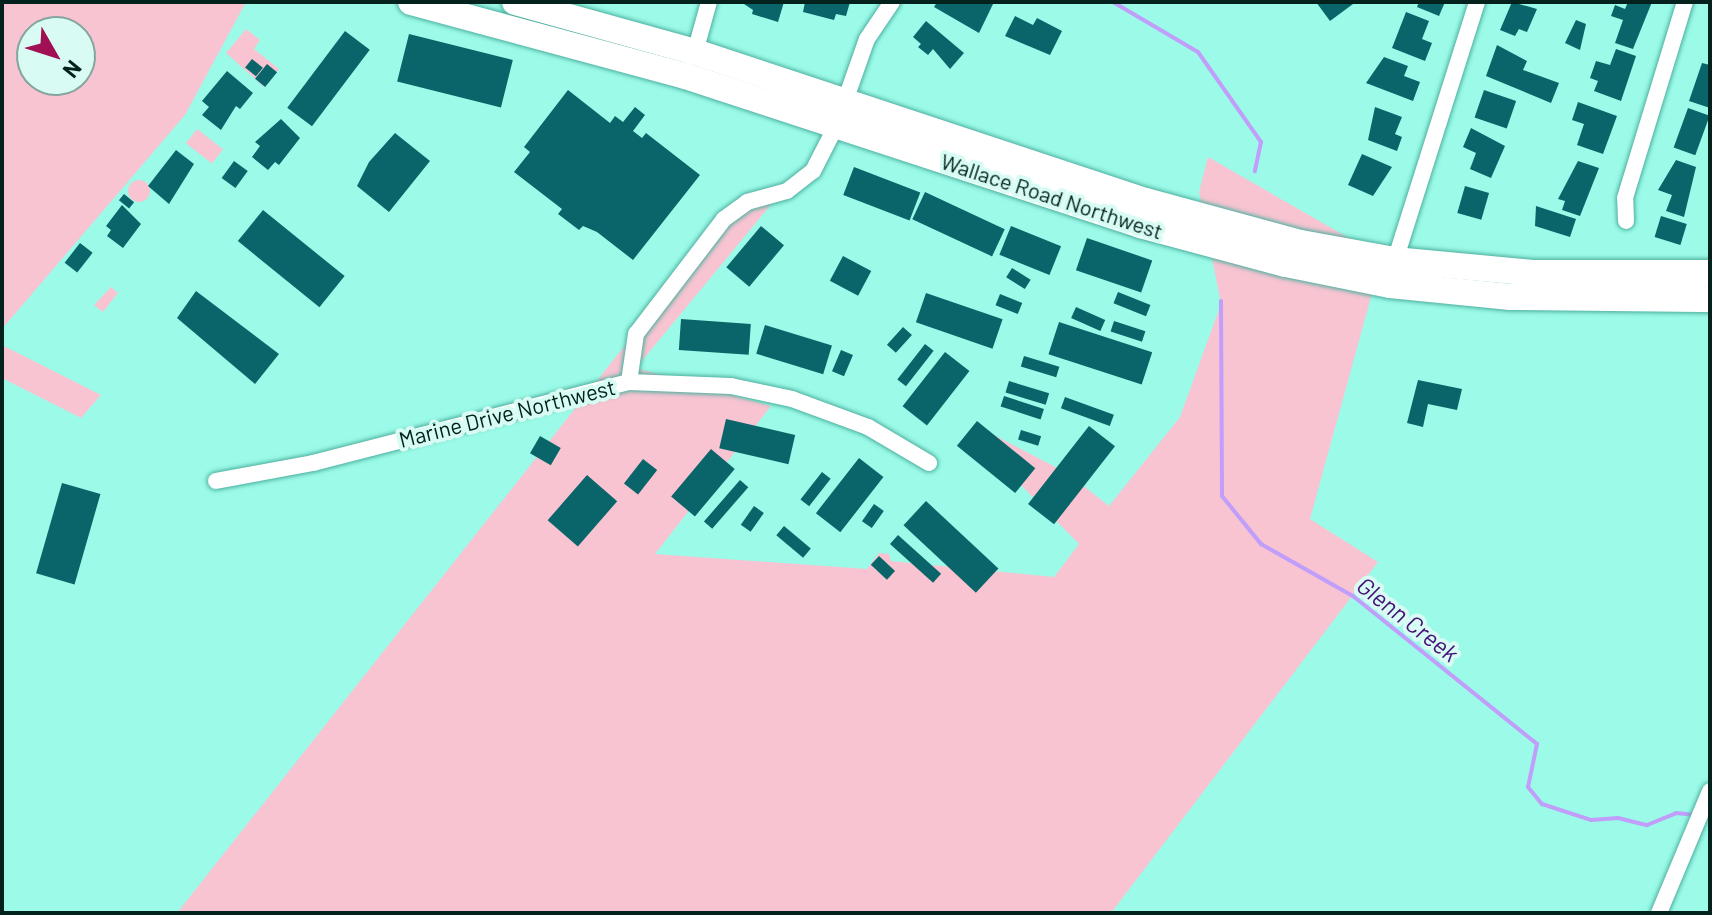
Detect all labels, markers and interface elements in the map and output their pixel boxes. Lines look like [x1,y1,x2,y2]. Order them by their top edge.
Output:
north arrow [16,16,96,96]
text: N [58,56,88,84]
street label: Wallace Road Northwest [938,148,1166,244]
street label: Marine Drive Northwest [396,373,618,453]
water label: Glenn Creek [1352,570,1464,668]

